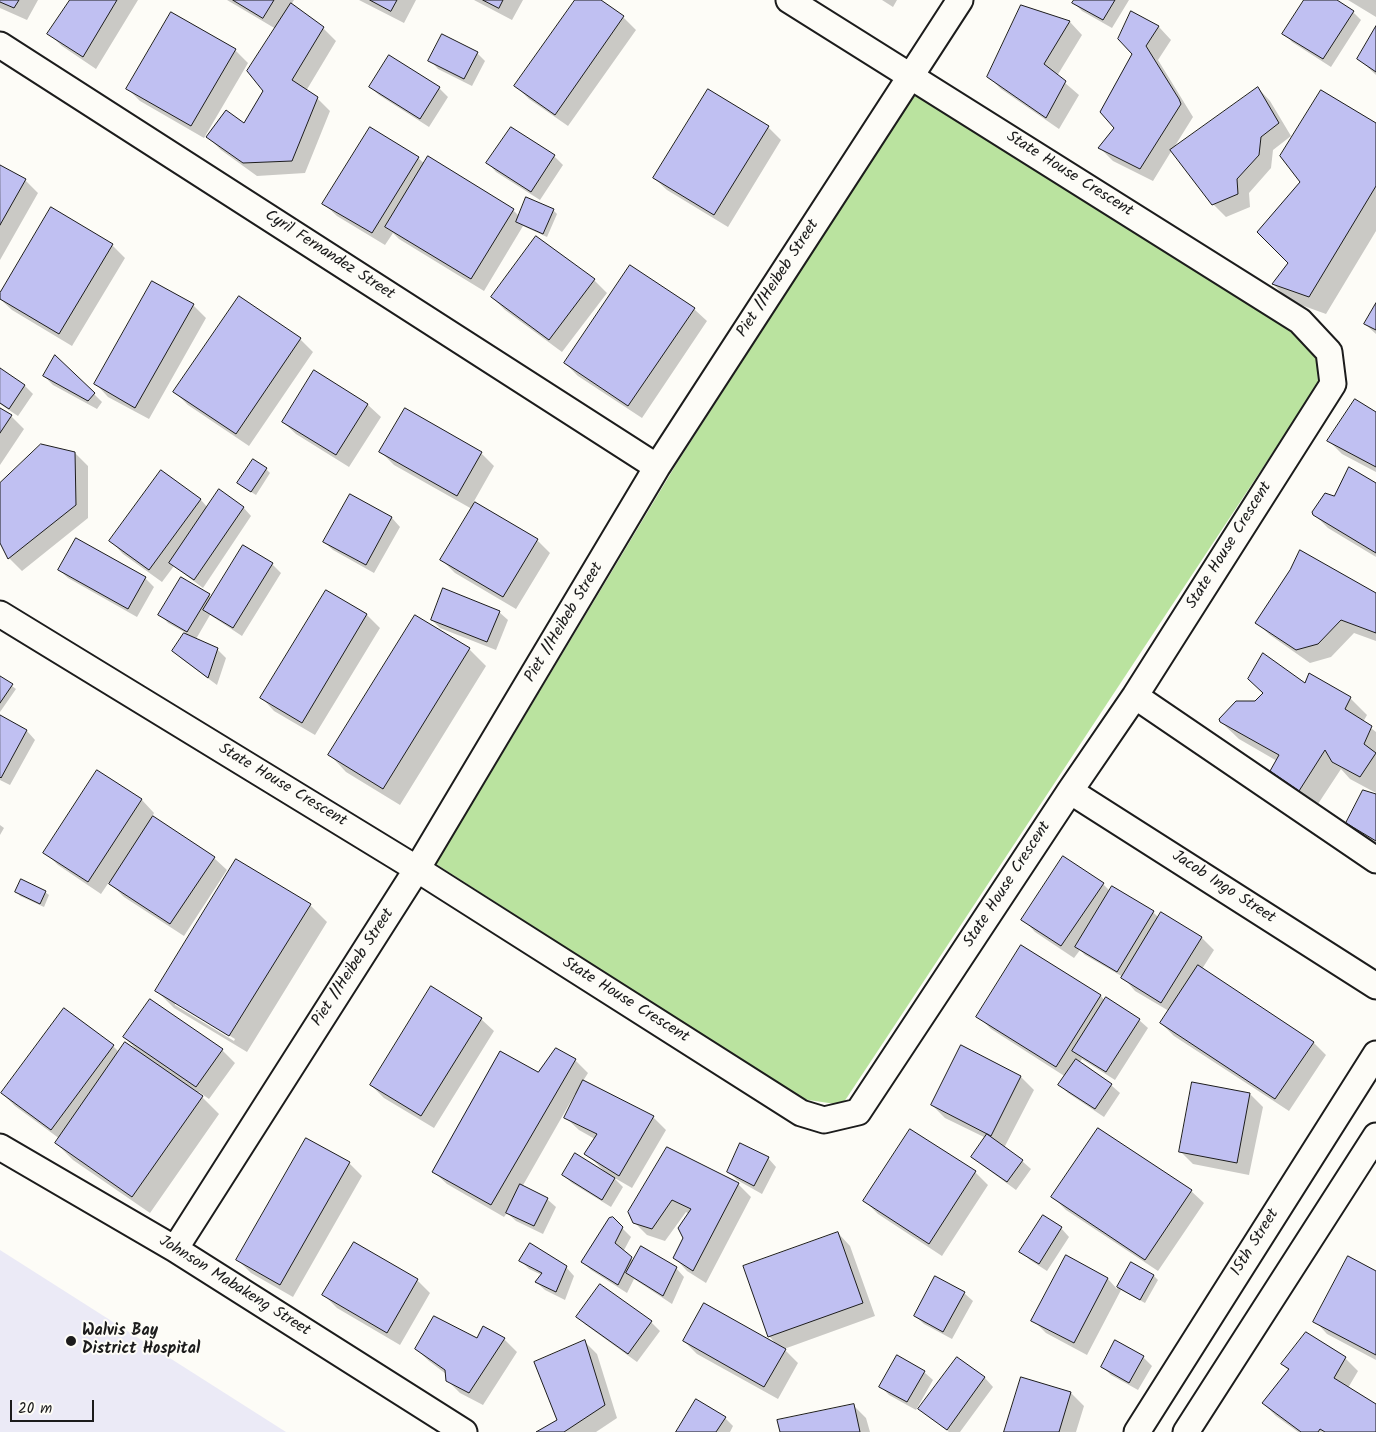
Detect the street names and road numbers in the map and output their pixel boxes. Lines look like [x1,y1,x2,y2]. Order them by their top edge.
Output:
street label: State House Crescent [1002,128,1136,222]
street label: Cyril Fernandez Street [260,207,398,305]
street label: Piet //Heibeb Street [734,217,824,341]
street label: State House Crescent [1183,479,1277,613]
street label: Piet //Heibeb Street [522,560,608,686]
street label: State House Crescent [214,740,350,832]
street label: State House Crescent [960,819,1056,951]
street label: Jacob Ingo Street [1168,847,1278,929]
street label: Piet //Heibeb Street [309,906,399,1030]
street label: State House Crescent [558,954,692,1048]
street label: 15th Street [1228,1206,1284,1280]
street label: Johnson Mabakeng Street [155,1233,313,1341]

